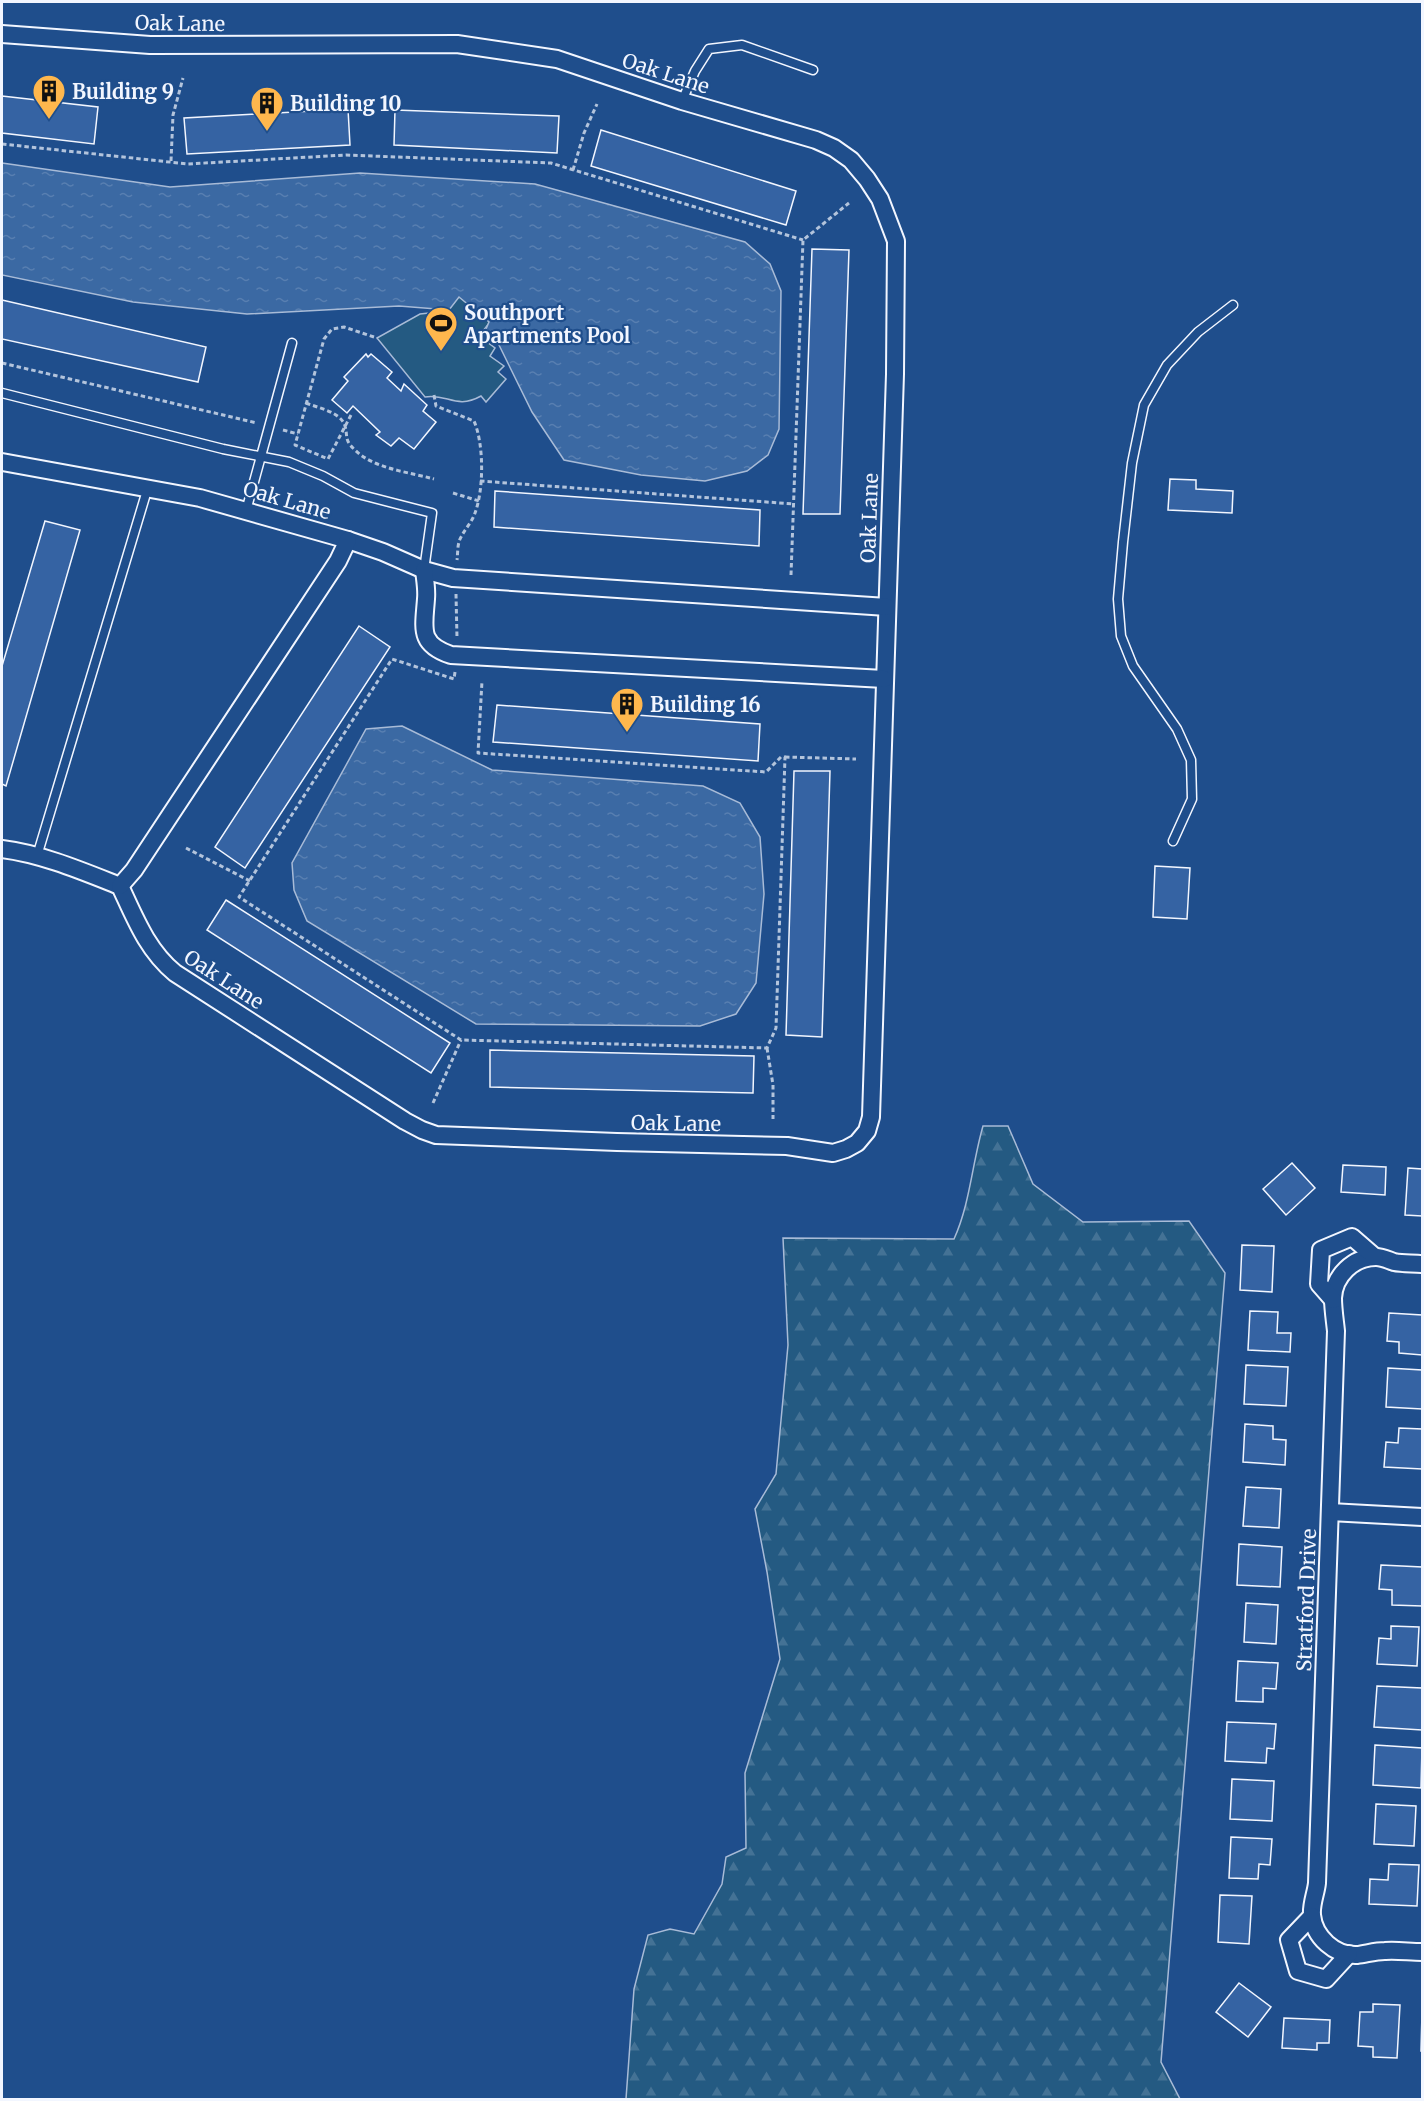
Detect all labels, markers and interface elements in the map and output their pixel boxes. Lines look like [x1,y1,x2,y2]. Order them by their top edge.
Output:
street label: Oak Lane [135,10,225,36]
street label: Oak Lane [619,47,713,99]
building icon: Building 9 [31,73,67,120]
place label: Building 9 [72,79,174,104]
building icon: Building 10 [249,85,285,132]
place label: Building 10 [290,91,401,116]
place label: Southport Apartments Pool [463,300,631,348]
sports icon: Southport Apartments Pool [423,305,459,352]
street label: Oak Lane [855,473,883,563]
street label: Oak Lane [240,476,334,524]
building icon: Building 16 [609,686,645,733]
place label: Building 16 [650,692,761,717]
street label: Oak Lane [179,944,269,1014]
street label: Oak Lane [631,1110,721,1136]
street label: Stratford Drive [1291,1528,1321,1672]

